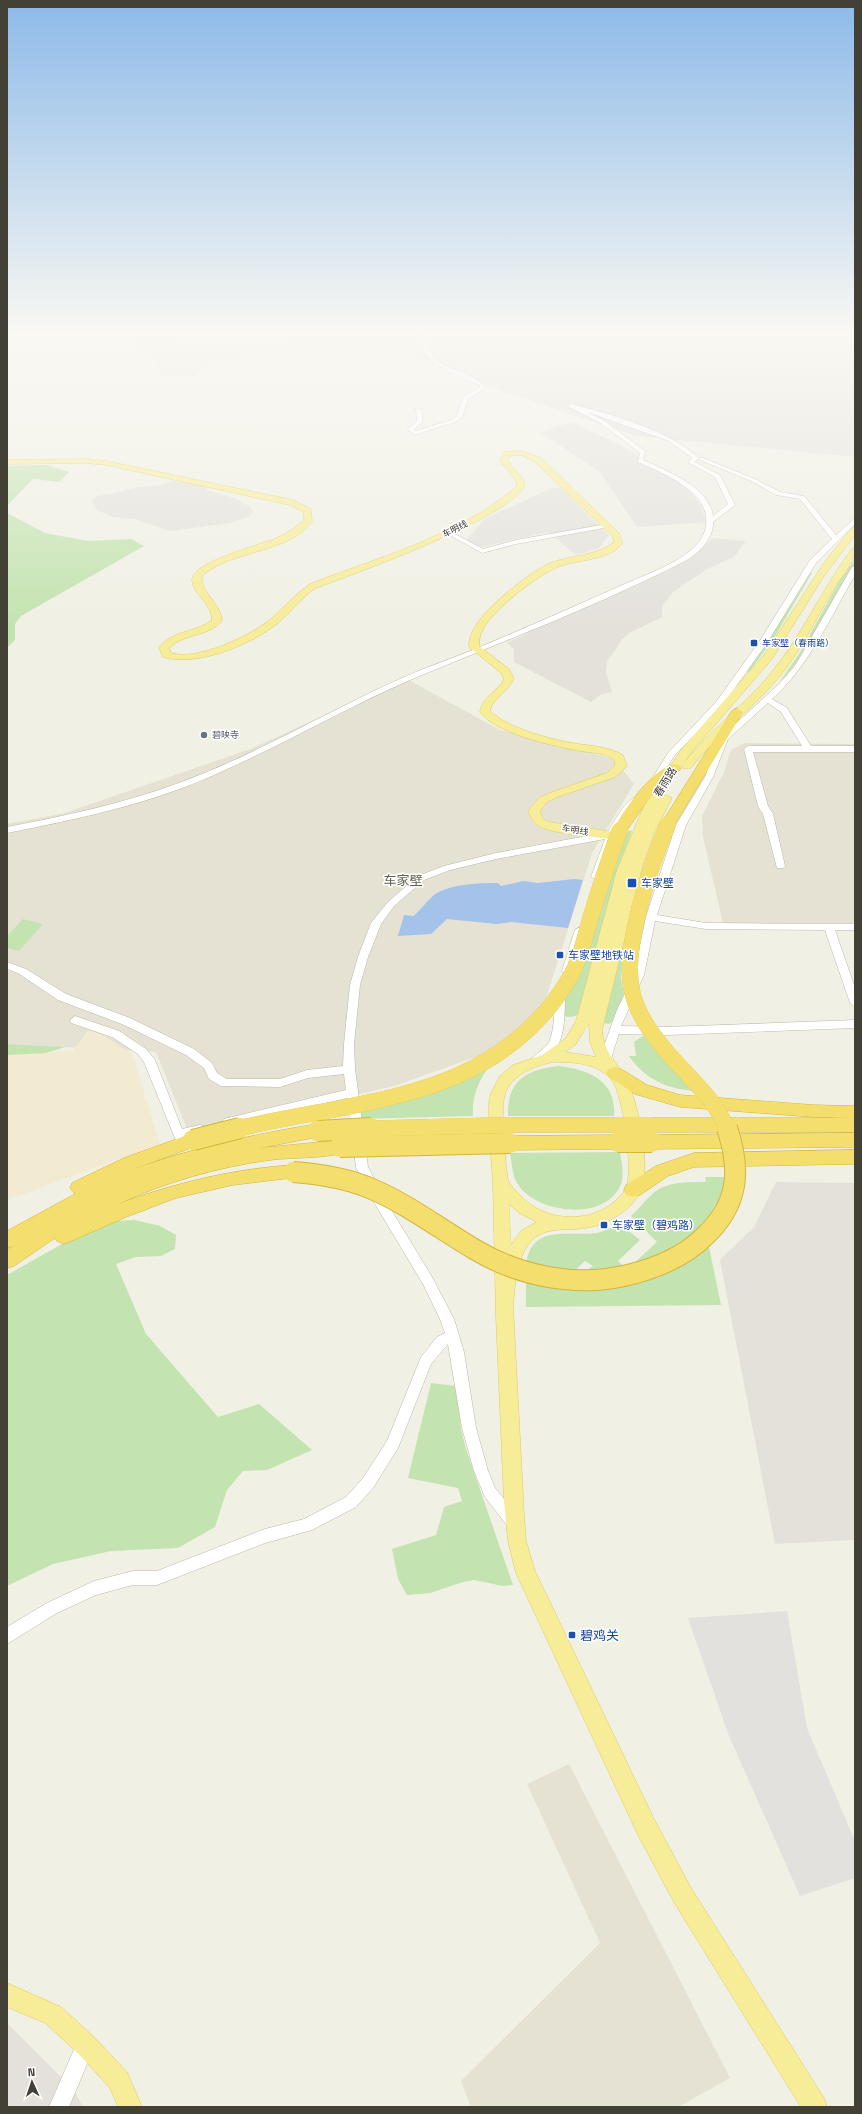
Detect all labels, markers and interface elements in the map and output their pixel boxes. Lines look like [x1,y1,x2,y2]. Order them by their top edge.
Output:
street label: 车明线 [440,518,470,540]
place label: 车家壁（春雨路） [762,637,834,649]
marker: 车家壁（春雨路） [749,638,759,648]
place label: 碧映寺 [212,729,239,741]
marker: 碧映寺 [199,730,209,740]
street label: 春雨路 [650,764,680,800]
street label: 车明线 [561,822,589,838]
district label: 车家壁 [383,872,423,889]
place label: 车家壁 [641,876,674,890]
marker: 车家壁 [626,877,638,889]
place label: 车家壁地铁站 [568,948,634,962]
marker: 车家壁地铁站 [555,950,565,960]
place label: 车家壁（碧鸡路） [612,1218,700,1232]
marker: 车家壁（碧鸡路） [599,1220,609,1230]
place label: 碧鸡关 [580,1627,619,1644]
marker: 碧鸡关 [567,1630,577,1640]
north arrow [12,2062,52,2102]
text: N [27,2065,36,2079]

